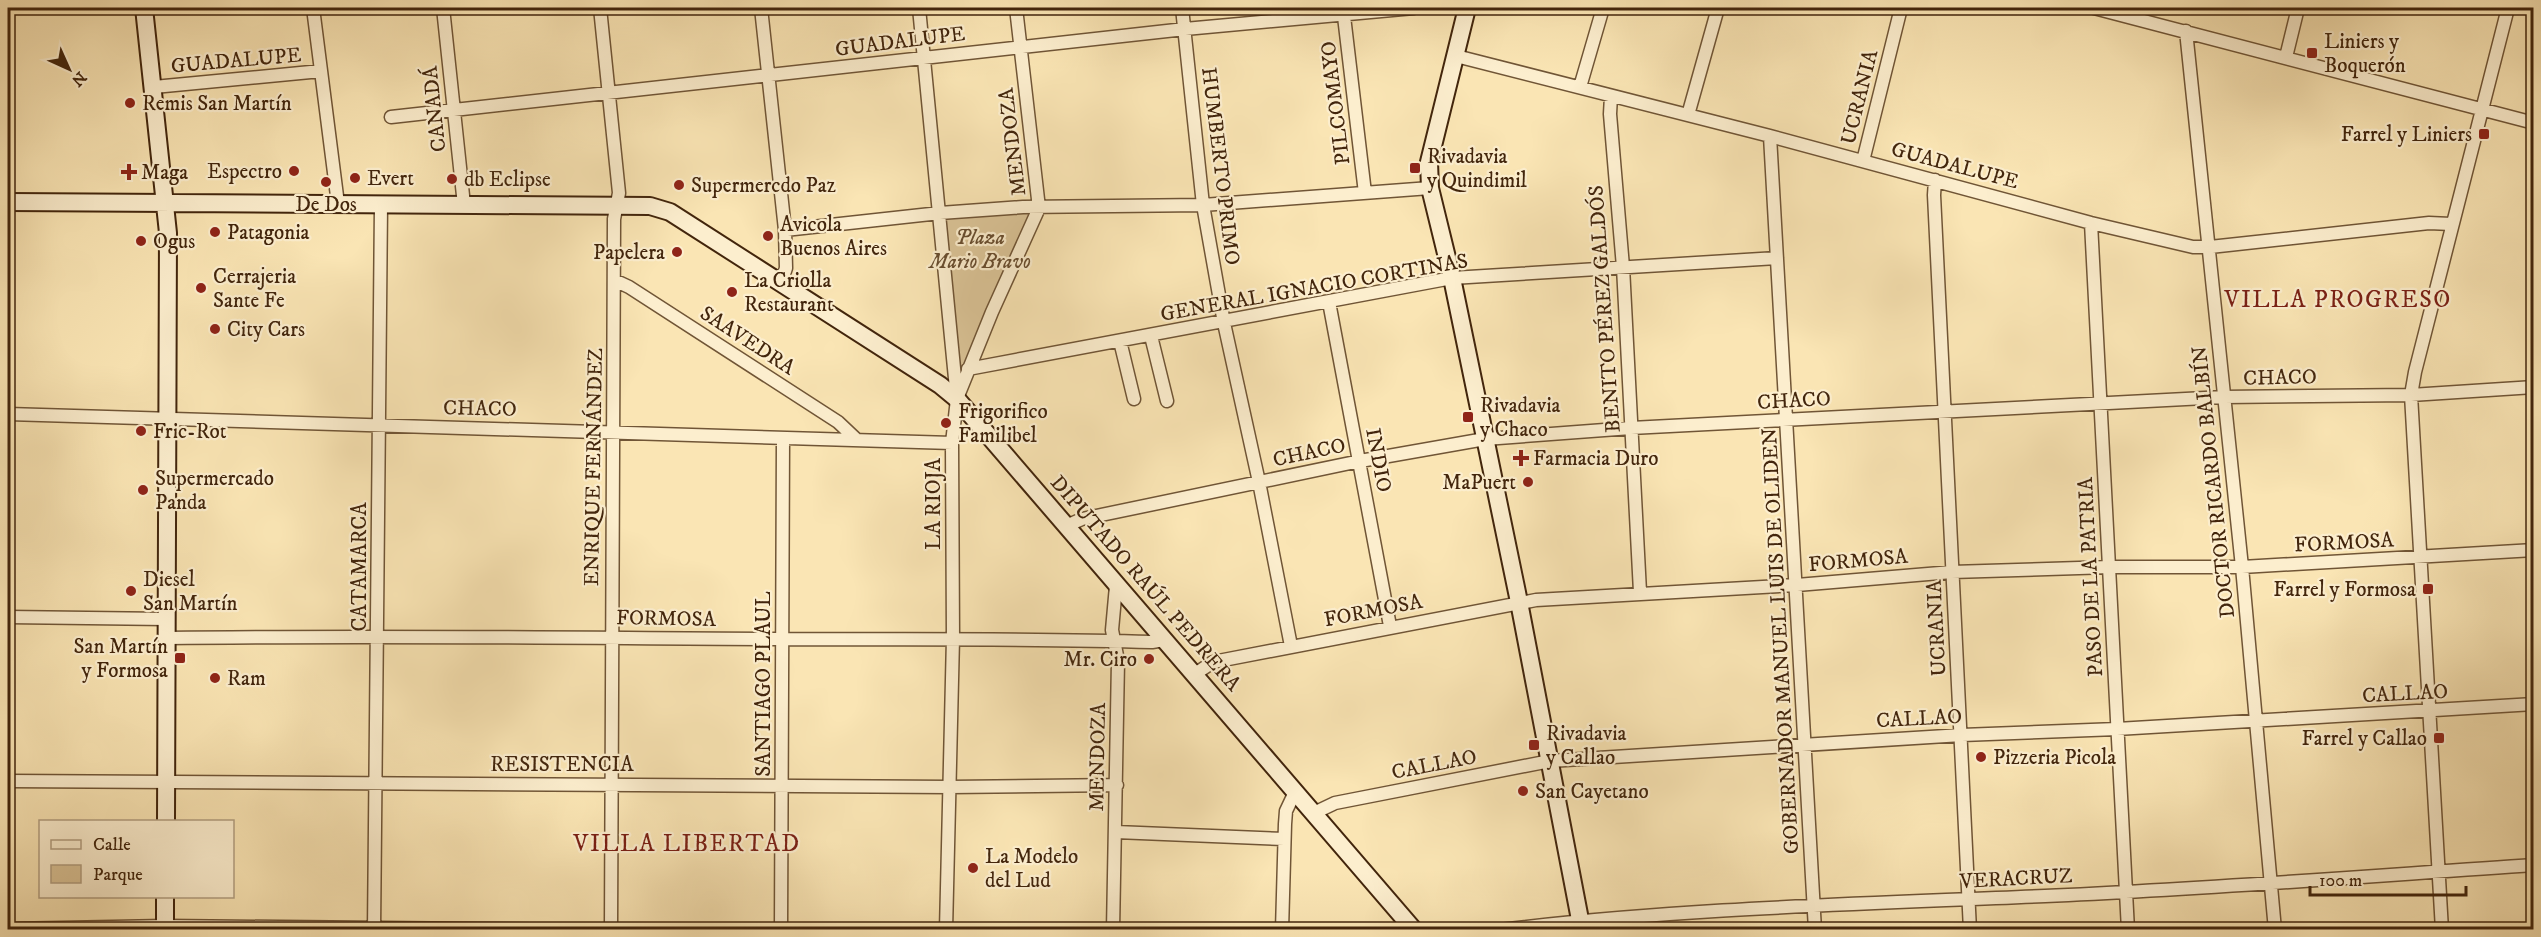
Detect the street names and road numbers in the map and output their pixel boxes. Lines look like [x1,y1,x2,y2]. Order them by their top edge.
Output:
street label: GUADALUPE [834,21,967,63]
street label: PILCOMAYO [1316,40,1356,166]
street label: GUADALUPE [170,42,302,80]
street label: UCRANIA [1836,47,1884,147]
street label: CANADÁ [416,64,452,153]
street label: HUMBERTO PRIMO [1195,66,1245,267]
street label: MENDOZA [993,86,1033,197]
street label: GUADALUPE [1888,136,2021,195]
street label: BENITO PÉREZ GALDÓS [1581,184,1627,434]
street label: GENERAL IGNACIO CORTINAS [1158,248,1470,328]
street label: SAAVEDRA [695,301,800,382]
street label: DOCTOR RICARDO BALBÍN [2185,345,2241,619]
street label: ENRIQUE FERNÁNDEZ [577,348,609,586]
street label: CHACO [2243,364,2317,392]
street label: CHACO [1757,386,1832,416]
street label: CHACO [443,395,517,423]
street label: INDIO [1359,426,1397,494]
street label: GOBERNADOR MANUEL LUIS DE OLIDEN [1757,427,1805,855]
street label: CHACO [1270,433,1348,473]
street label: LA RIOJA [921,457,947,550]
street label: DIPUTADO RAÚL PEDRERA [1044,469,1248,697]
street label: PASO DE LA PATRIA [2073,476,2109,677]
street label: CATAMARCA [347,502,373,632]
street label: FORMOSA [2294,527,2395,559]
street label: FORMOSA [1807,544,1910,578]
street label: UCRANIA [1921,578,1953,677]
street label: FORMOSA [1322,589,1425,633]
street label: SANTIAGO PLAUL [751,591,777,777]
street label: FORMOSA [616,605,717,633]
street label: CALLAO [2361,679,2449,709]
street label: MENDOZA [1084,702,1112,812]
street label: CALLAO [1875,704,1963,734]
street label: CALLAO [1389,744,1479,786]
street label: RESISTENCIA [490,752,634,778]
street label: VERACRUZ [1958,863,2073,895]

